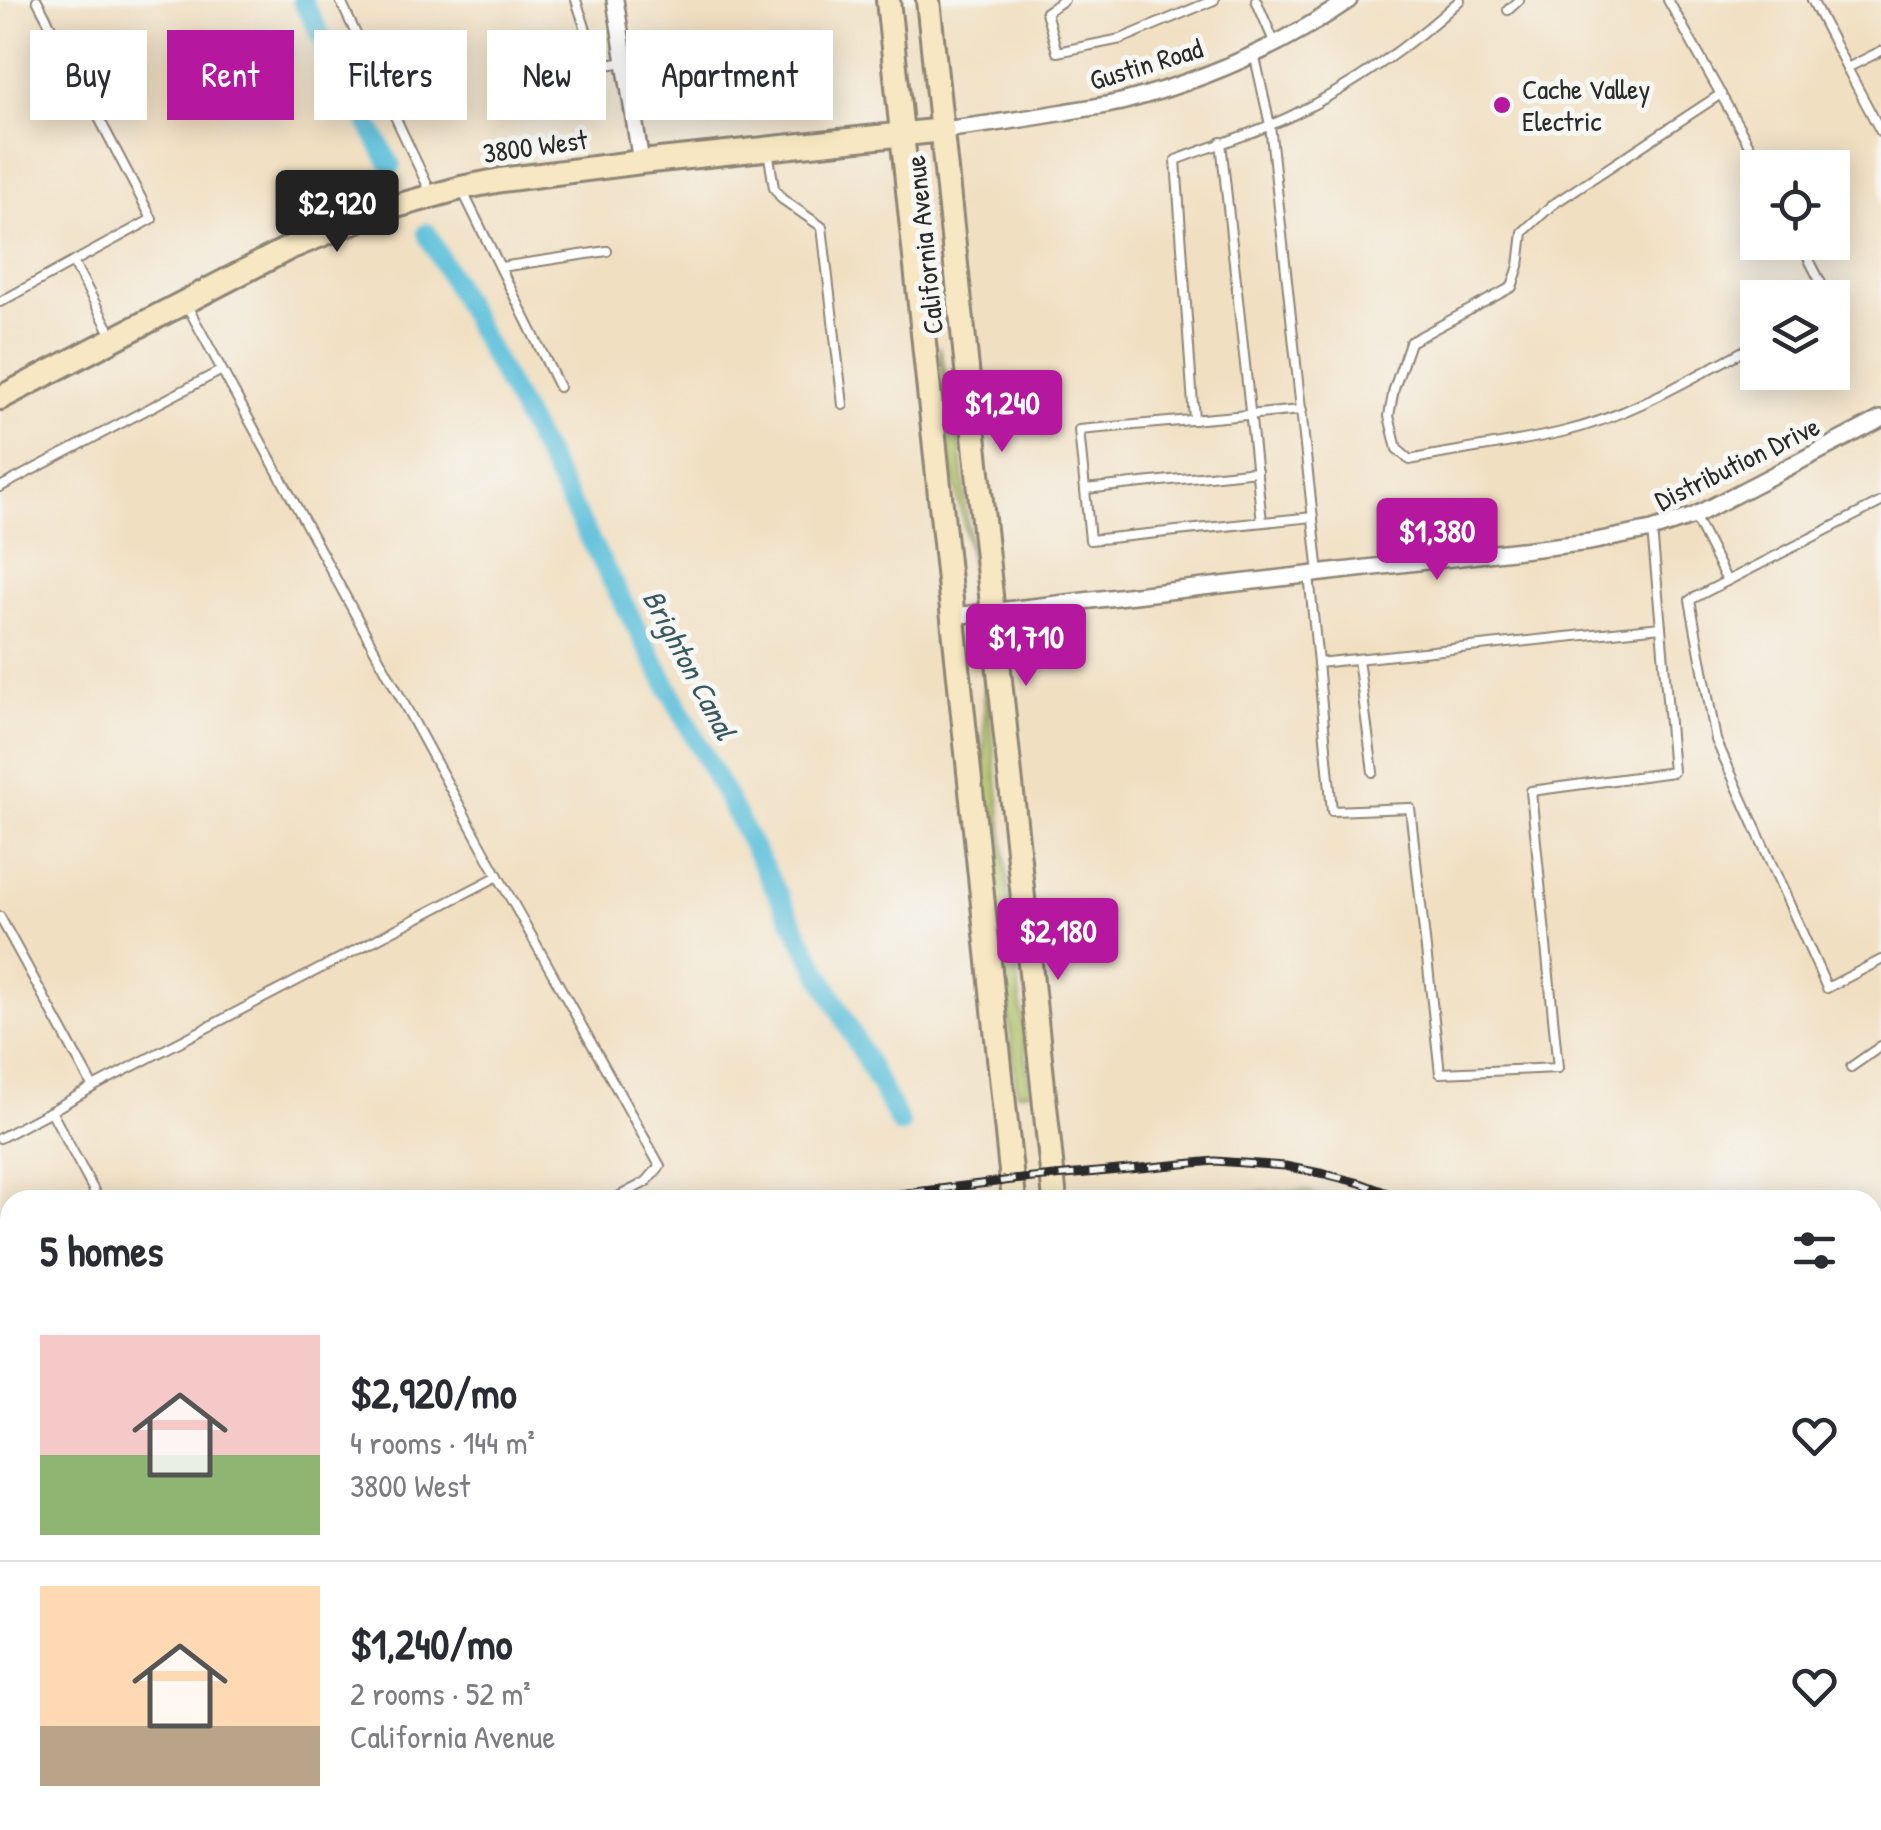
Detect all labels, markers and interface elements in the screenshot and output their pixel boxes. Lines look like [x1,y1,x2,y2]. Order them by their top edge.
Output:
street label: Gustin Road [1085,29,1207,99]
chip: Buy [30,30,147,120]
chip: Rent [167,30,294,120]
chip: Filters [314,30,467,120]
chip: New [487,30,606,120]
chip: Apartment [626,30,833,120]
place label: Cache Valley Electric [1522,70,1650,140]
marker: Cache Valley Electric [1491,94,1513,116]
street label: 3800 West [480,120,590,172]
map controls [1740,150,1850,390]
button: locate [1740,150,1850,260]
street label: California Avenue [896,154,952,336]
pin: $2,920 [256,170,418,255]
text: $2,920 [298,181,376,224]
button: layers [1740,280,1850,390]
pin: $1,240 [921,370,1083,455]
text: $1,240 [964,381,1040,424]
street label: Distribution Drive [1648,407,1826,519]
pin: $1,380 [1356,498,1518,583]
text: $1,380 [1399,509,1475,552]
water label: Brighton Canal [633,582,747,748]
pin: $1,710 [945,604,1107,689]
text: $1,710 [988,615,1064,658]
pin: $2,180 [977,898,1139,983]
text: $2,180 [1019,909,1097,952]
text: 5 homes [40,1222,163,1279]
icon: filters [1787,1223,1842,1278]
text: $2,920/mo [350,1364,517,1421]
icon: home [120,1375,240,1495]
icon: heart [1787,1408,1842,1463]
text: 4 rooms · 144 m² [350,1421,535,1464]
text: 3800 West [350,1464,470,1507]
text: $1,240/mo [350,1615,513,1672]
icon: home [120,1626,240,1746]
icon: heart [1787,1659,1842,1714]
text: 2 rooms · 52 m² [350,1672,531,1715]
text: California Avenue [350,1715,555,1758]

